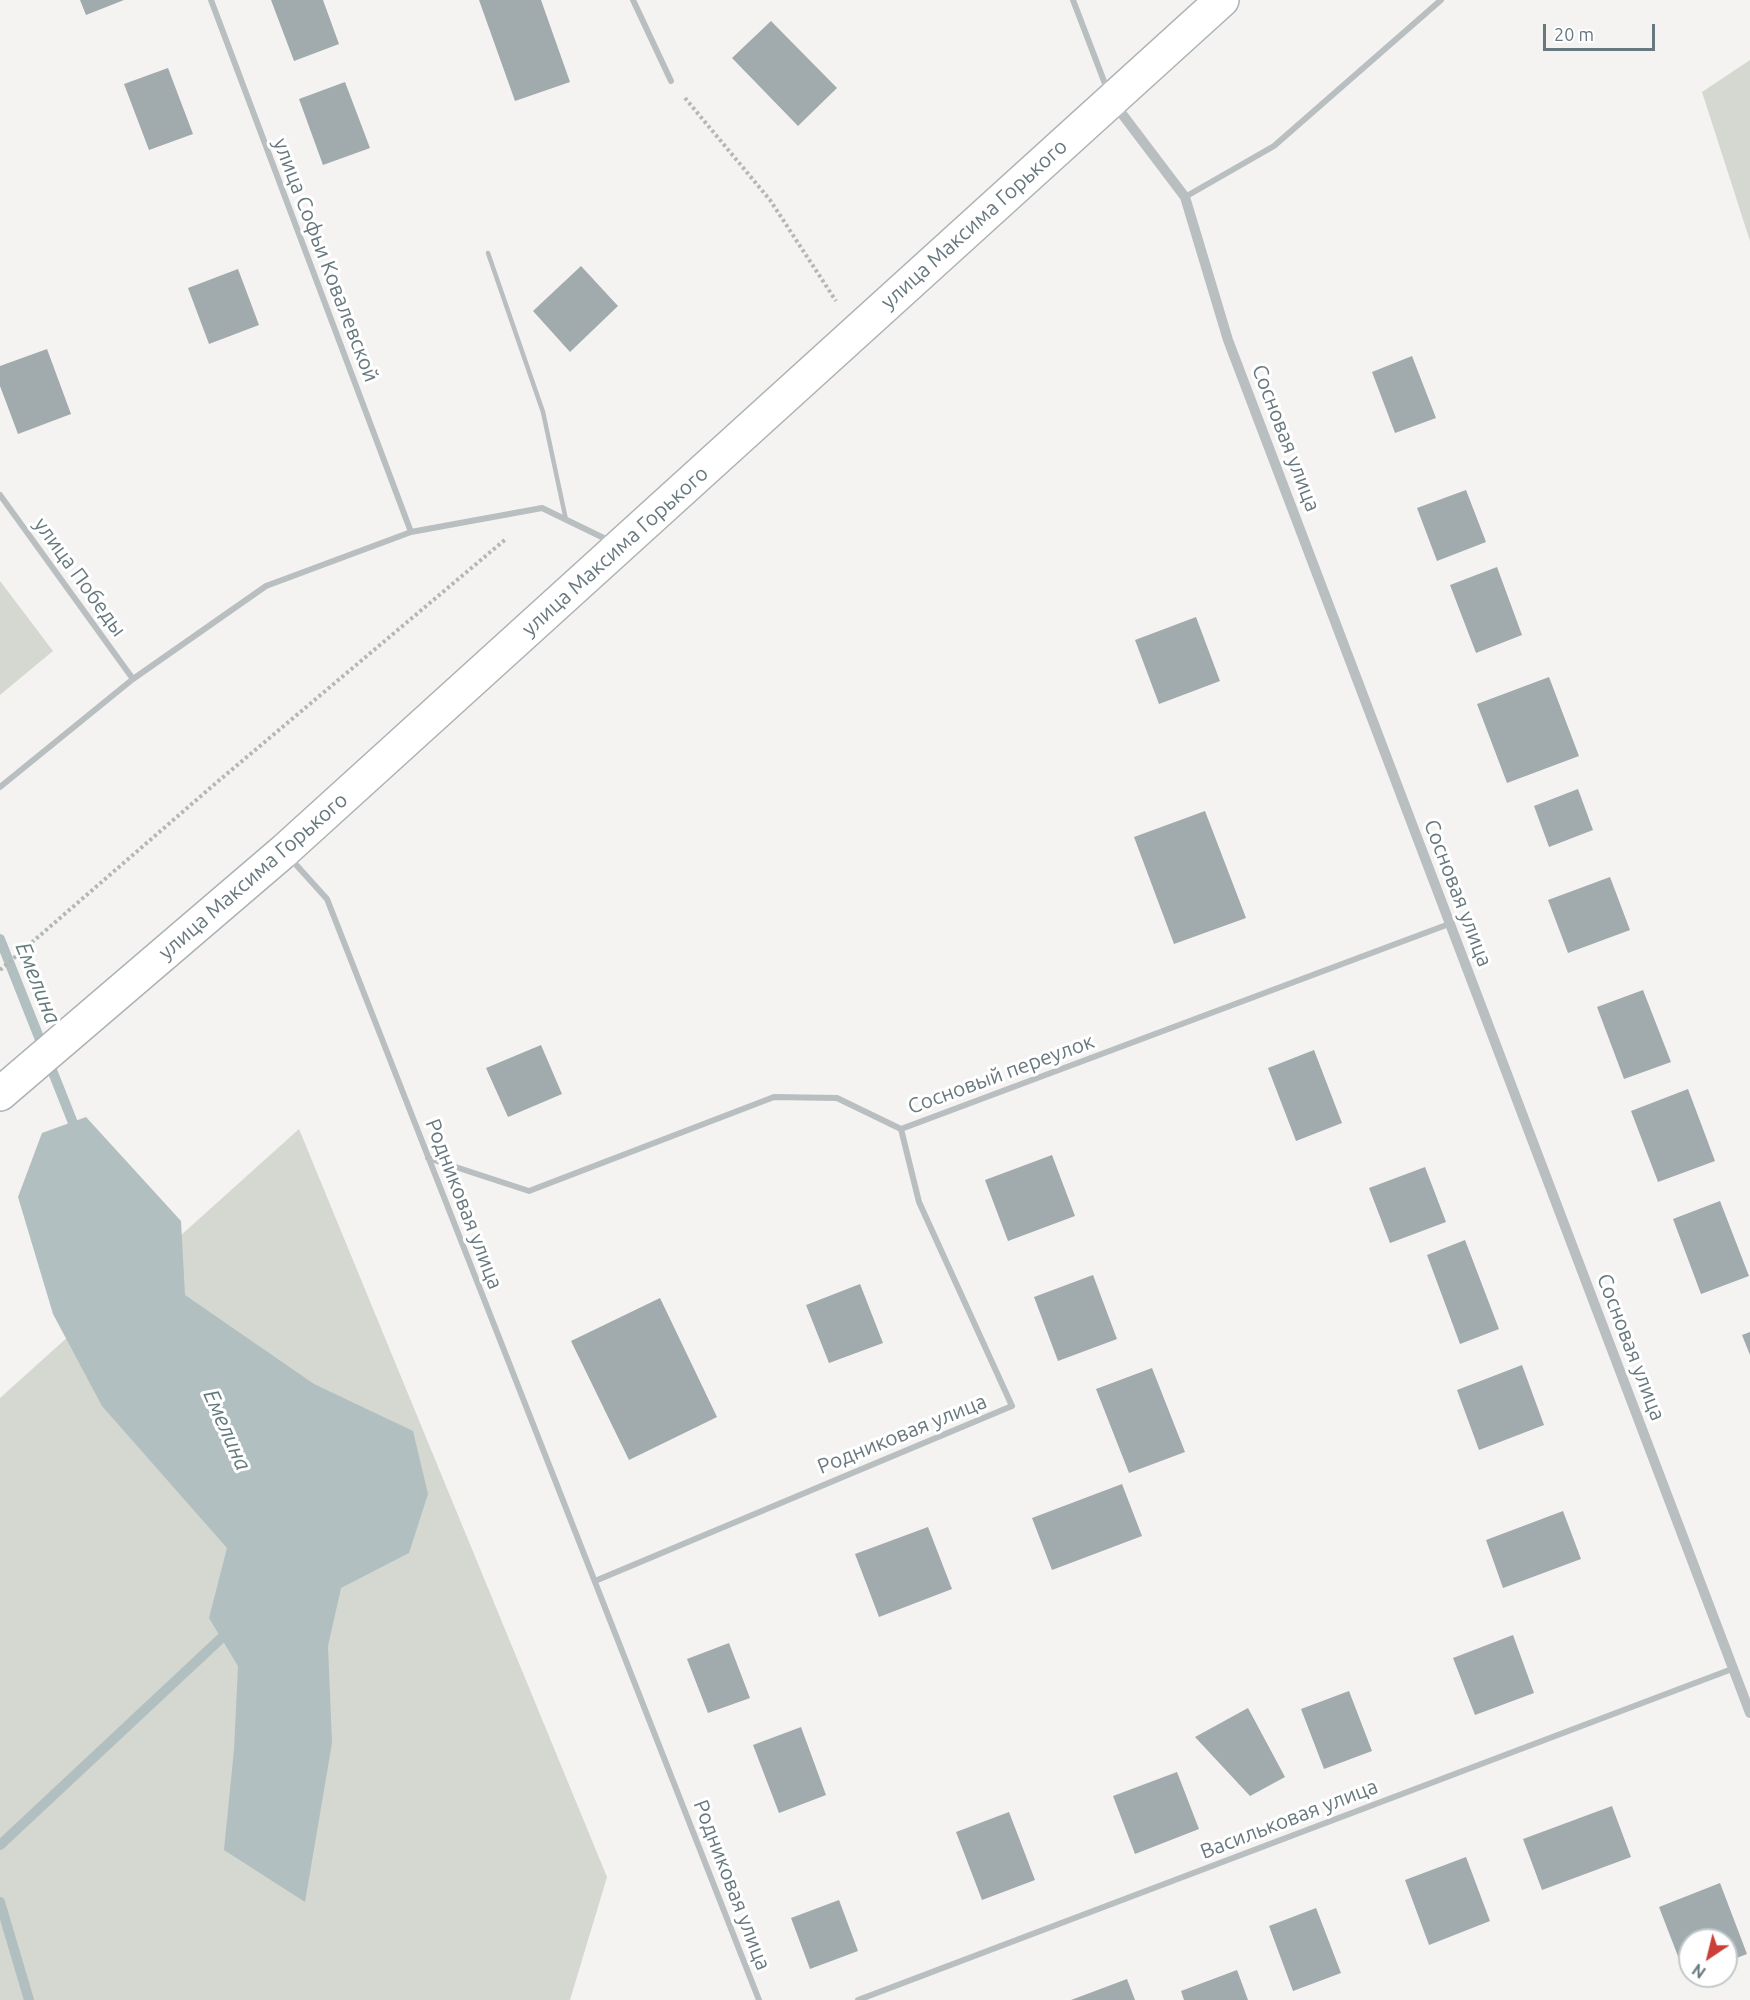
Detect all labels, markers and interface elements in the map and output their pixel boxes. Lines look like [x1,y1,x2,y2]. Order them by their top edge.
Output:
scale bar [1546,12,1658,50]
text: 20 m [1554,24,1594,44]
street label: улица Максима Горького [876,134,1072,314]
street label: улица Софьи Ковалевской [268,135,384,385]
street label: Сосновая улица [1246,361,1326,515]
street label: улица Максима Горького [517,461,713,641]
street label: улица Победы [28,513,132,641]
street label: улица Максима Горького [153,787,353,965]
street label: Сосновая улица [1418,816,1498,970]
water label: Емелина [10,938,66,1028]
street label: Сосновый переулок [904,1029,1098,1119]
street label: Родниковая улица [420,1115,508,1293]
street label: Сосновая улица [1591,1270,1671,1424]
water label: Емелина [198,1386,256,1474]
street label: Родниковая улица [814,1389,990,1479]
street label: Васильковая улица [1197,1774,1381,1864]
street label: Родниковая улица [688,1796,776,1974]
north arrow [1678,1928,1738,1988]
text: N [1689,1960,1709,1982]

